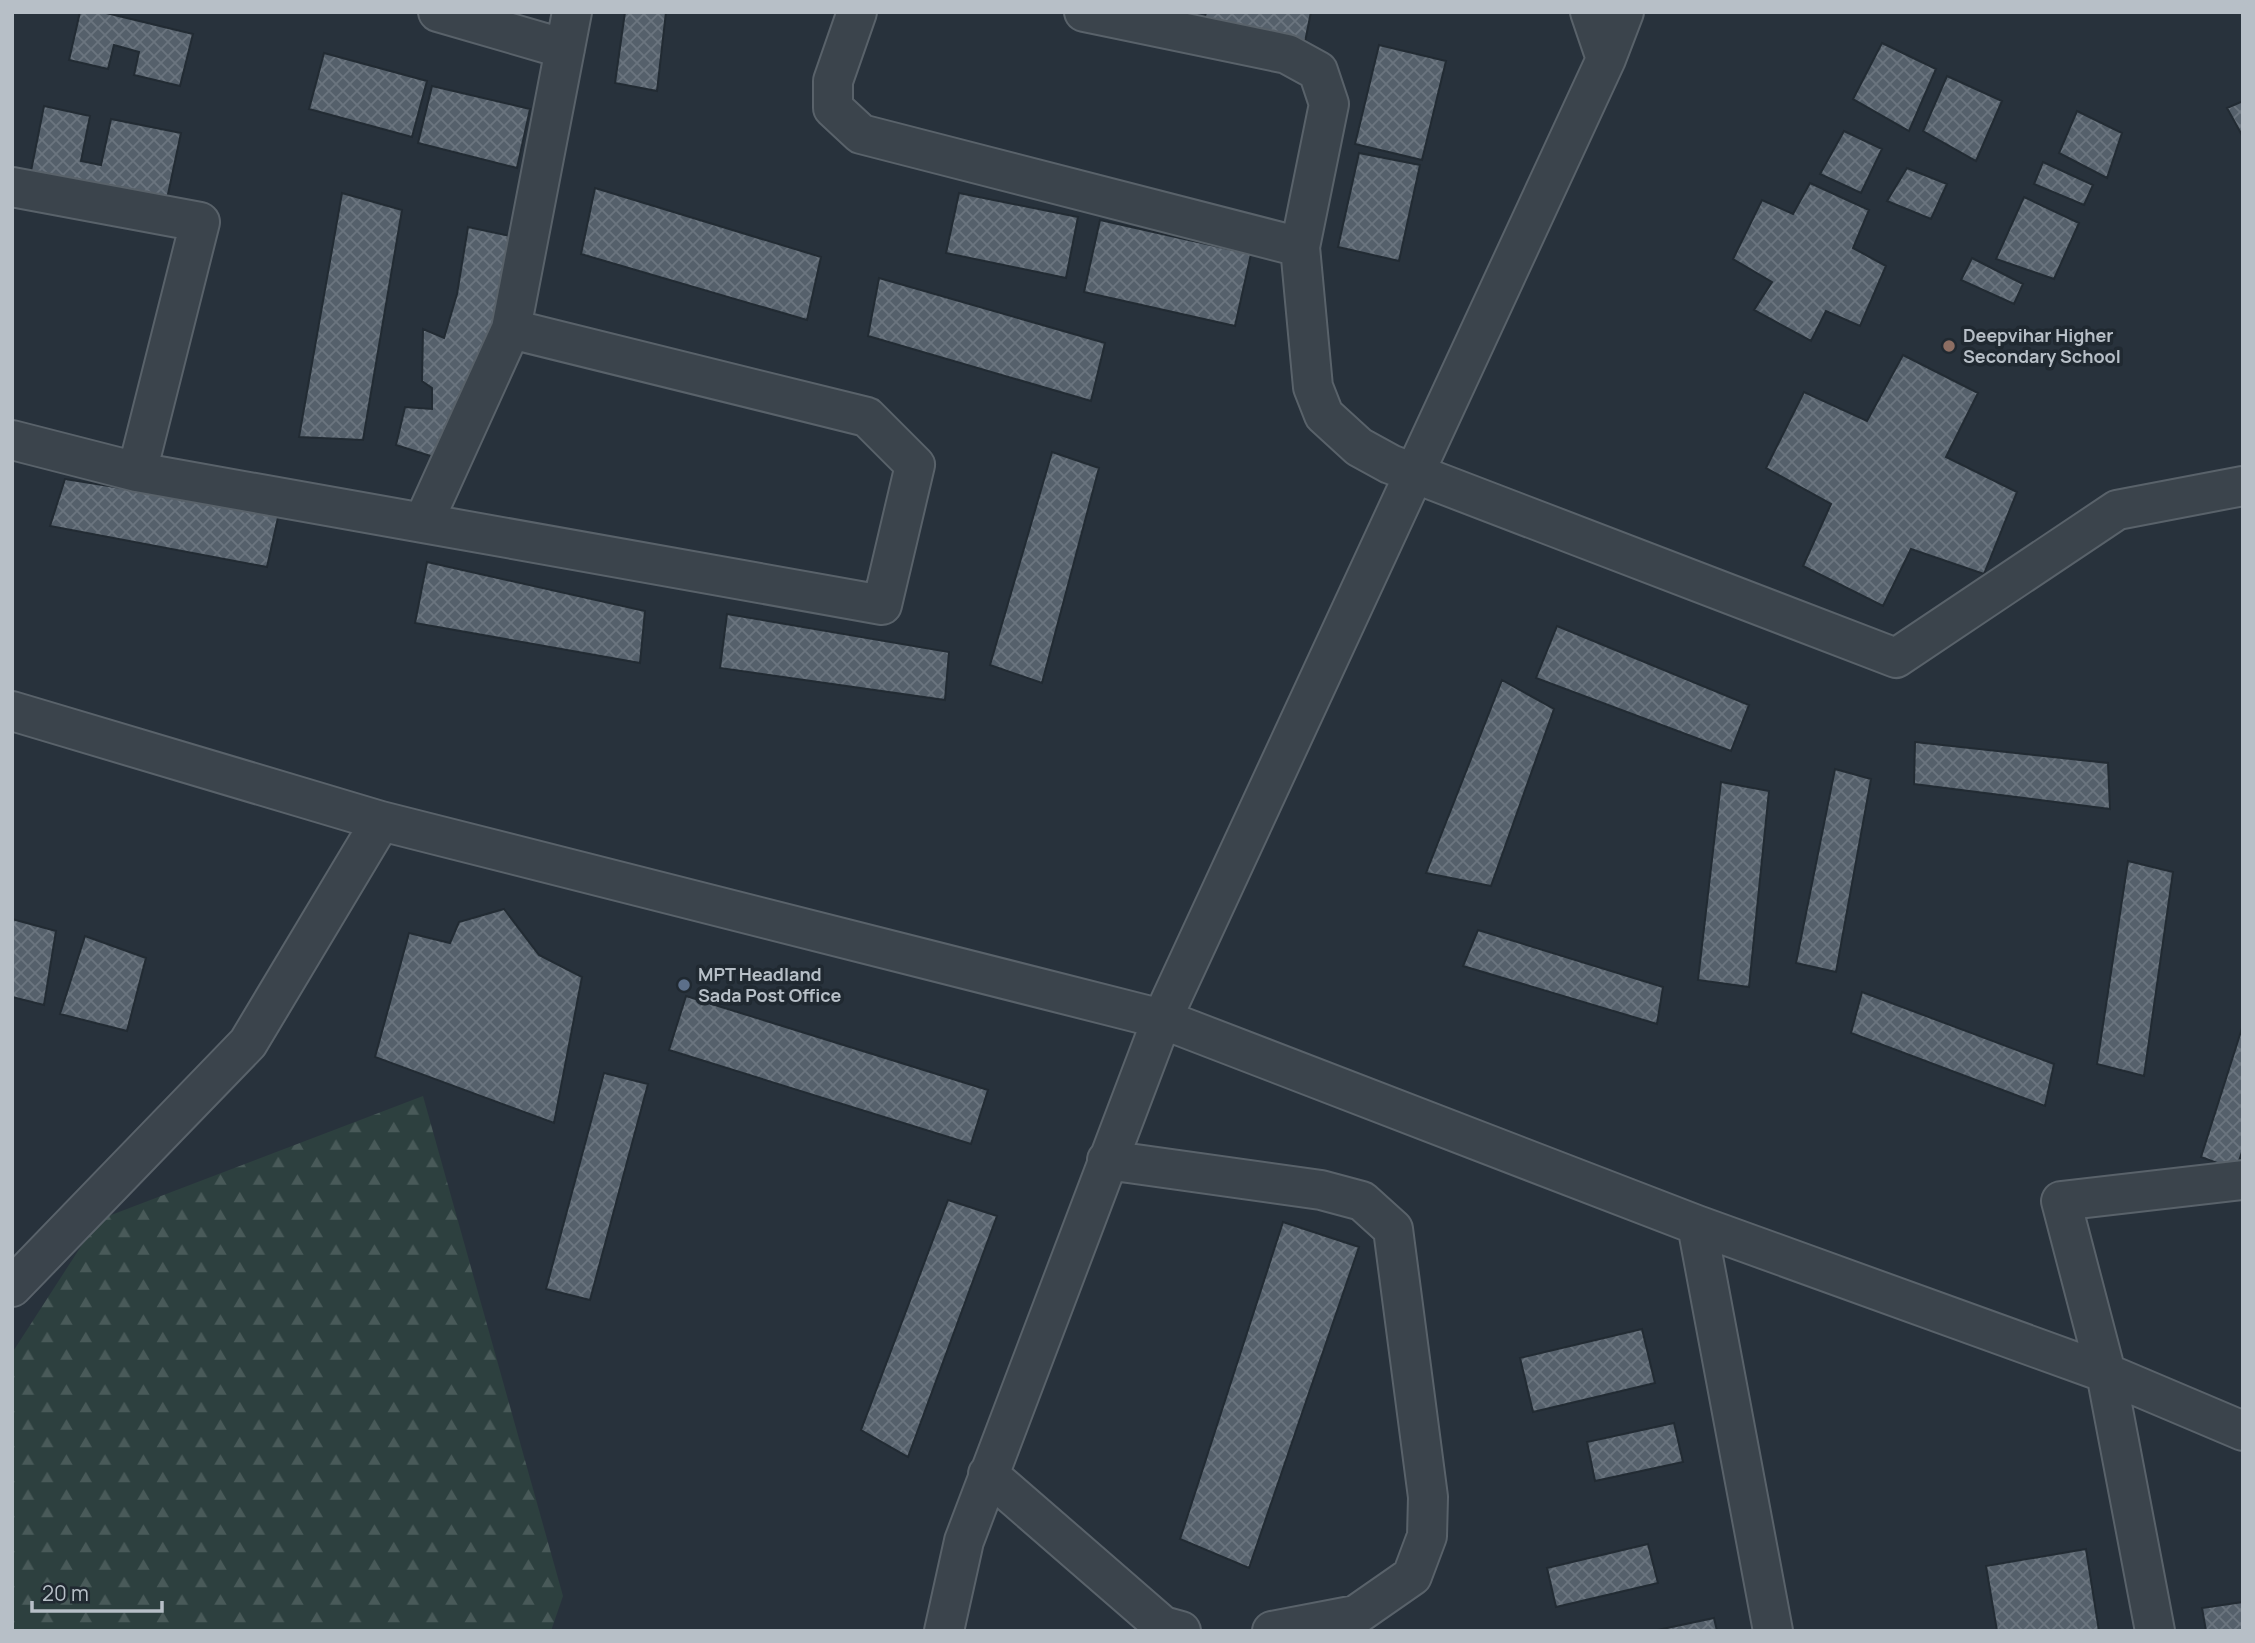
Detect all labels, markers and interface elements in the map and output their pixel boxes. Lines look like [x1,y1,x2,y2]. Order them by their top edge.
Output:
place label: Deepvihar Higher Secondary School [1963,323,2121,368]
marker: Deepvihar Higher Secondary School [1941,338,1957,354]
place label: MPT Headland Sada Post Office [698,962,841,1007]
marker: MPT Headland Sada Post Office [676,977,692,993]
scale bar [32,1570,161,1614]
text: 20 m [42,1579,89,1607]

